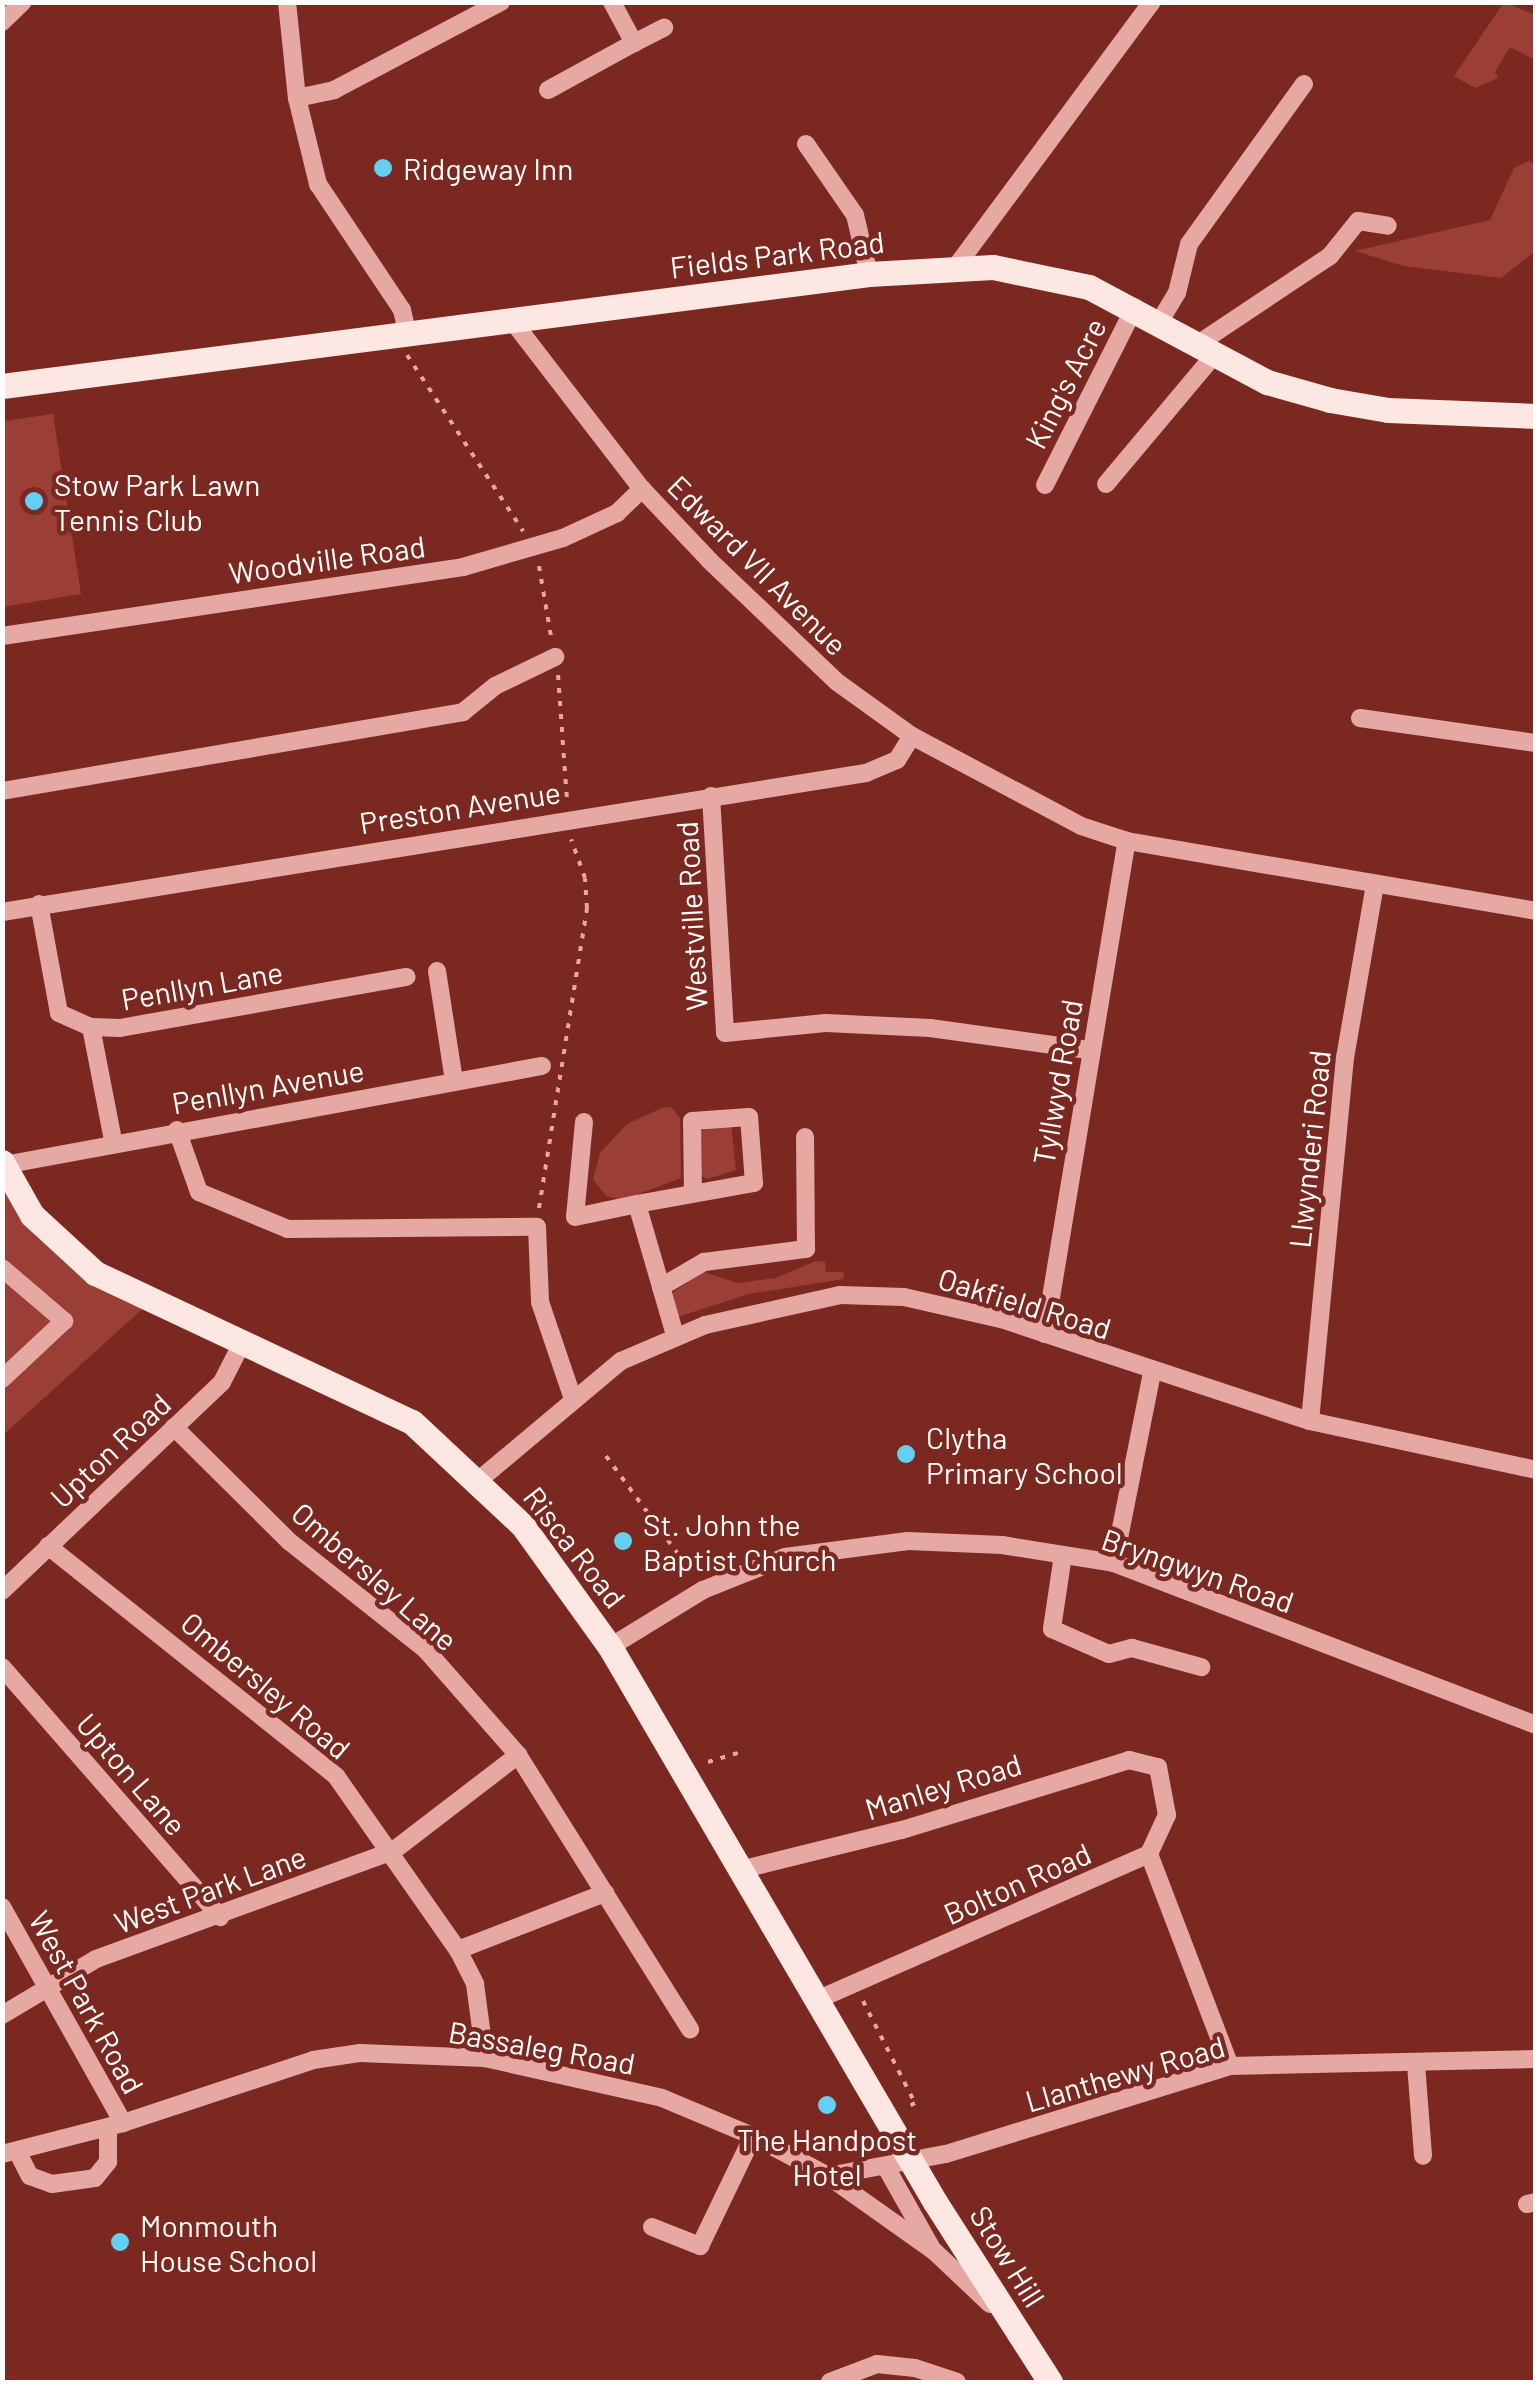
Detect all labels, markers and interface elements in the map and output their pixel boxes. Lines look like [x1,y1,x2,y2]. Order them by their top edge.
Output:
place label: Ridgeway Inn [403,150,573,186]
marker: Ridgeway Inn [372,157,394,179]
street label: Fields Park Road [668,223,886,285]
street label: King's Acre [1017,312,1113,454]
place label: Stow Park Lawn Tennis Club [54,466,260,536]
street label: Edward VII Avenue [661,468,855,662]
marker: Stow Park Lawn Tennis Club [23,490,45,512]
street label: Woodville Road [226,527,428,591]
street label: Preston Avenue [357,773,563,841]
street label: Westville Road [668,820,714,1012]
street label: Penllyn Lane [118,953,286,1017]
street label: Tyllwyd Road [1025,996,1089,1168]
street label: Llwynderi Road [1281,1048,1337,1250]
street label: Penllyn Avenue [169,1051,367,1121]
street label: Oakfield Road [934,1260,1116,1346]
street label: Upton Road [42,1385,178,1515]
place label: Clytha Primary School [926,1419,1123,1490]
marker: Clytha Primary School [895,1443,917,1465]
street label: Risca Road [517,1479,633,1615]
street label: Ombersley Lane [285,1494,465,1658]
place label: St. John the Baptist Church [643,1506,836,1576]
street label: Bryngwyn Road [1097,1520,1299,1620]
marker: St. John the Baptist Church [612,1530,634,1552]
street label: Ombersley Road [174,1604,358,1766]
street label: Upton Lane [69,1706,195,1842]
street label: Manley Road [860,1745,1026,1827]
street label: Bolton Road [938,1835,1096,1931]
street label: West Park Lane [109,1838,311,1940]
street label: West Park Road [22,1904,152,2100]
street label: Bassaleg Road [446,2013,638,2081]
street label: Llanthewy Road [1021,2027,1229,2119]
marker: The Handpost Hotel [816,2094,838,2116]
place label: The Handpost Hotel [737,2121,917,2192]
street label: Stow Hill [963,2199,1053,2313]
place label: Monmouth House School [140,2207,317,2278]
marker: Monmouth House School [109,2231,131,2253]

